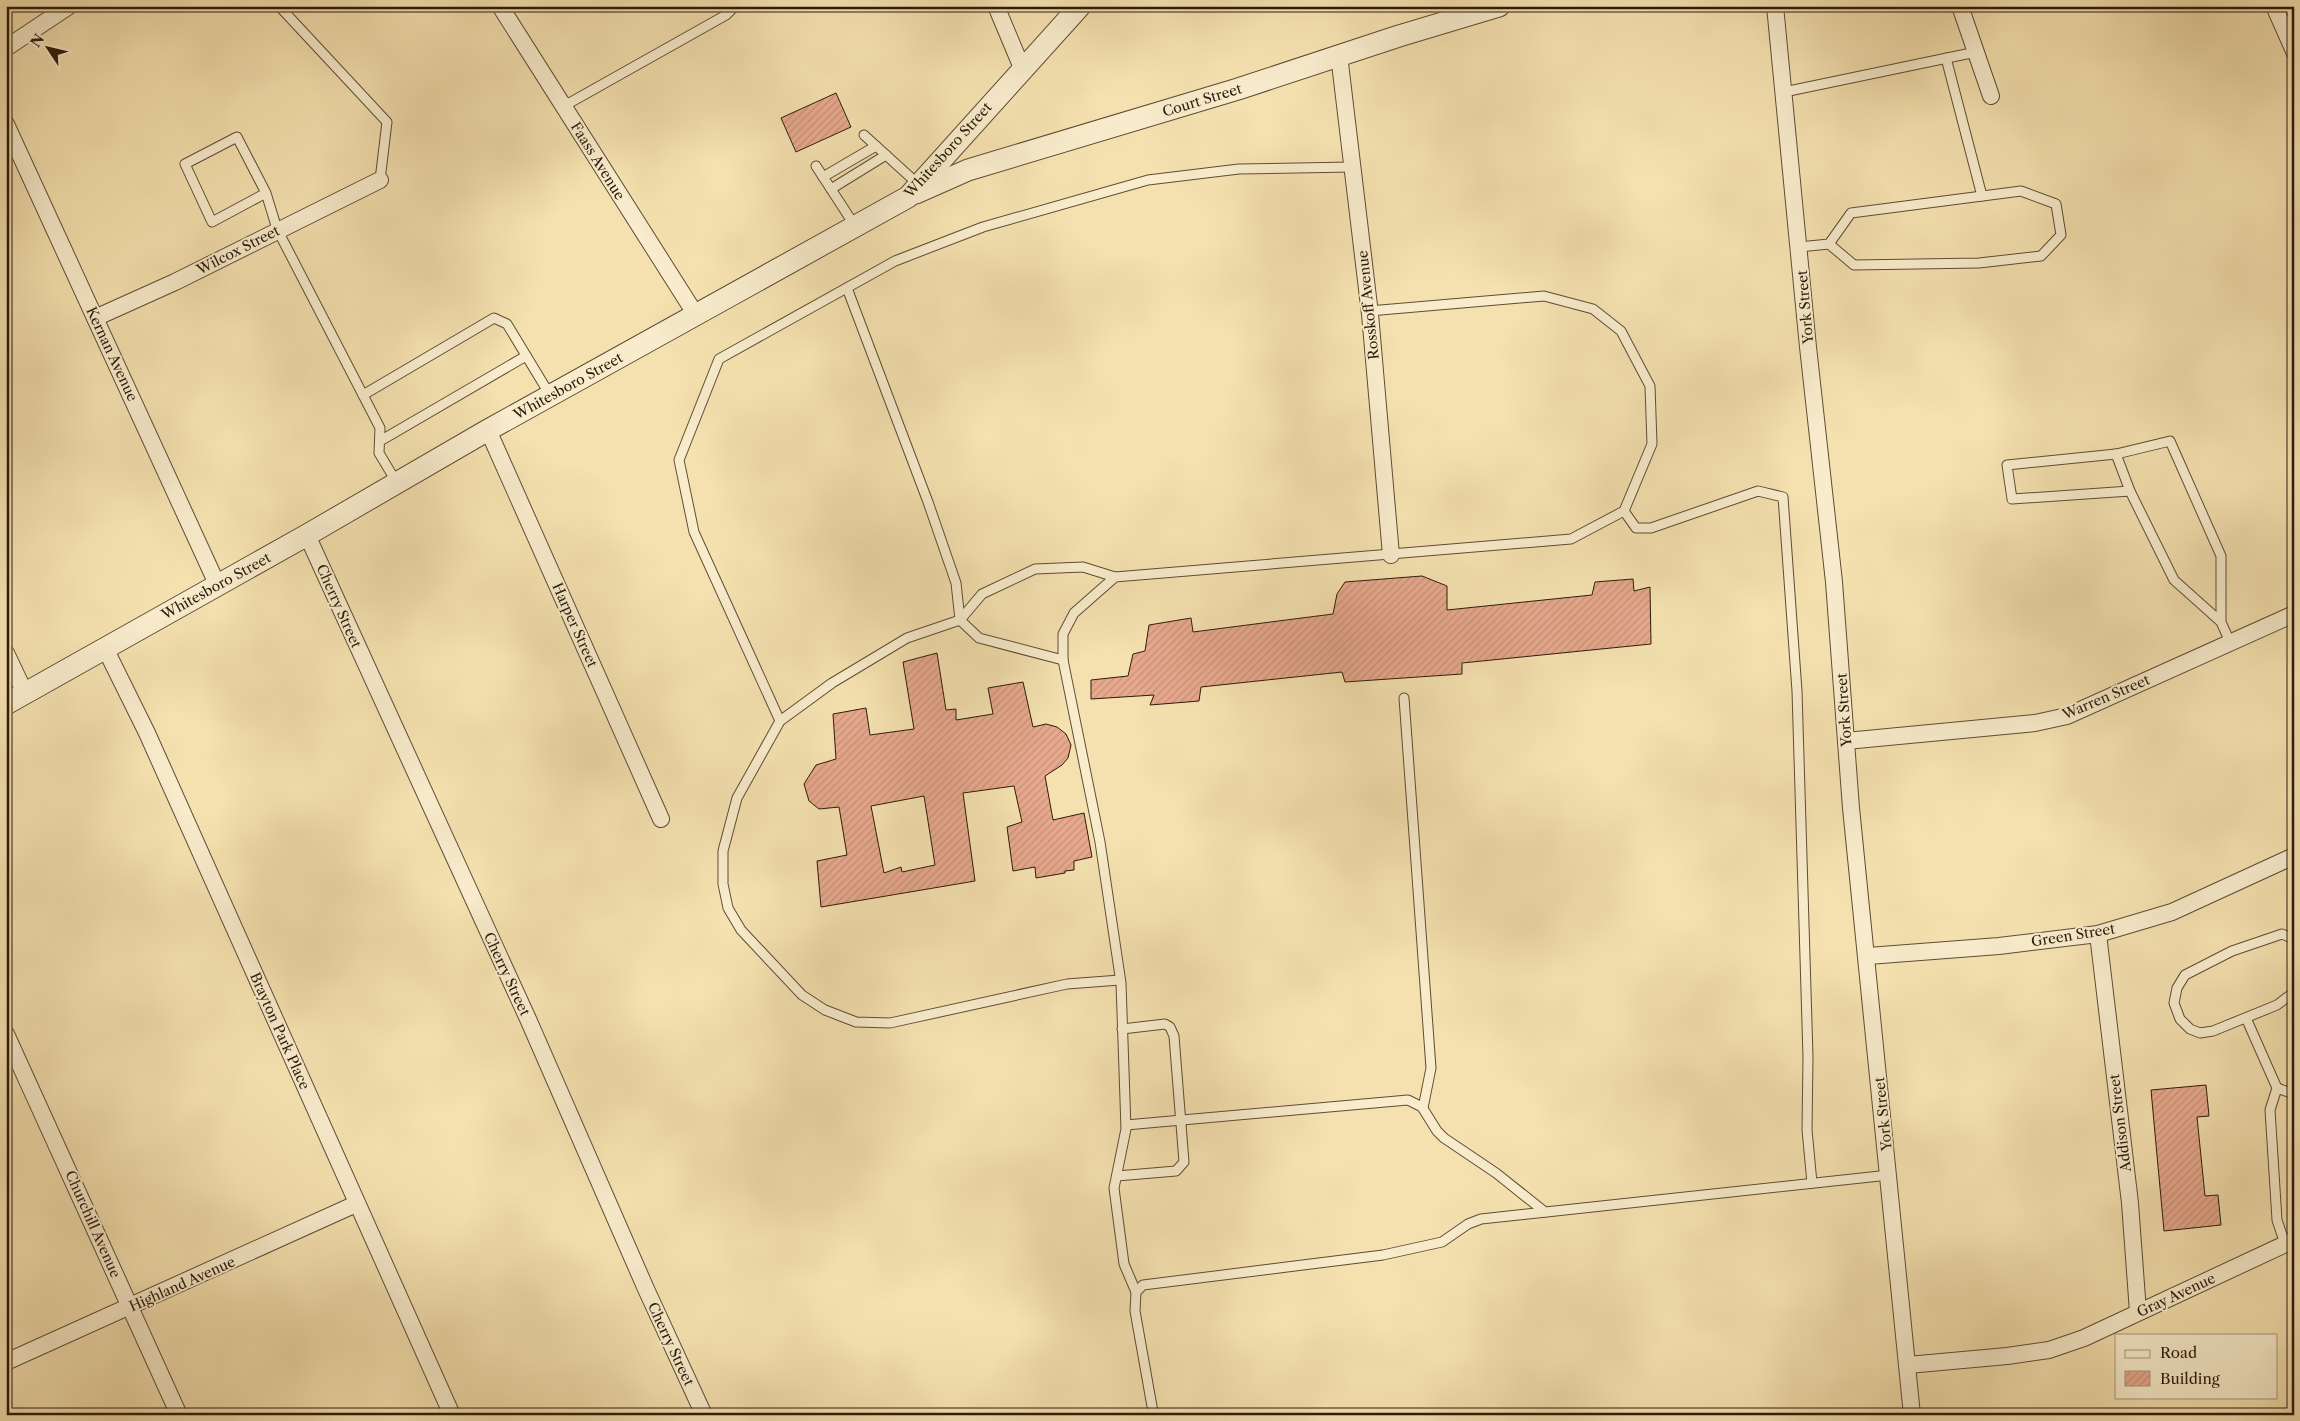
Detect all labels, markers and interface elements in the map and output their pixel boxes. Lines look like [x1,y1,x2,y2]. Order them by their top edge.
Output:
north arrow [22,22,72,72]
text: N [26,30,48,51]
street label: Court Street [1160,79,1244,121]
street label: Whitesboro Street [900,98,996,202]
street label: Faass Avenue [567,119,629,203]
street label: Wilcox Street [193,221,283,279]
street label: Rosskoff Avenue [1353,249,1383,360]
street label: York Street [1793,269,1817,346]
street label: Kernan Avenue [82,304,142,404]
street label: Whitesboro Street [509,348,626,424]
street label: Whitesboro Street [157,548,274,624]
street label: Cherry Street [312,561,366,651]
street label: Harper Street [548,580,602,670]
street label: Warren Street [2059,671,2152,724]
street label: York Street [1832,672,1856,749]
street label: Green Street [2030,919,2116,951]
street label: Cherry Street [480,929,534,1019]
street label: Brayton Park Place [246,970,314,1092]
street label: Addison Street [2105,1073,2135,1174]
street label: York Street [1870,1076,1896,1153]
street label: Churchill Avenue [61,1168,125,1281]
street label: Highland Avenue [126,1252,238,1315]
street label: Gray Avenue [2134,1269,2218,1321]
street label: Cherry Street [644,1299,698,1389]
legend [2115,1334,2278,1398]
text: Road [2160,1343,2197,1362]
text: Building [2160,1369,2220,1388]

